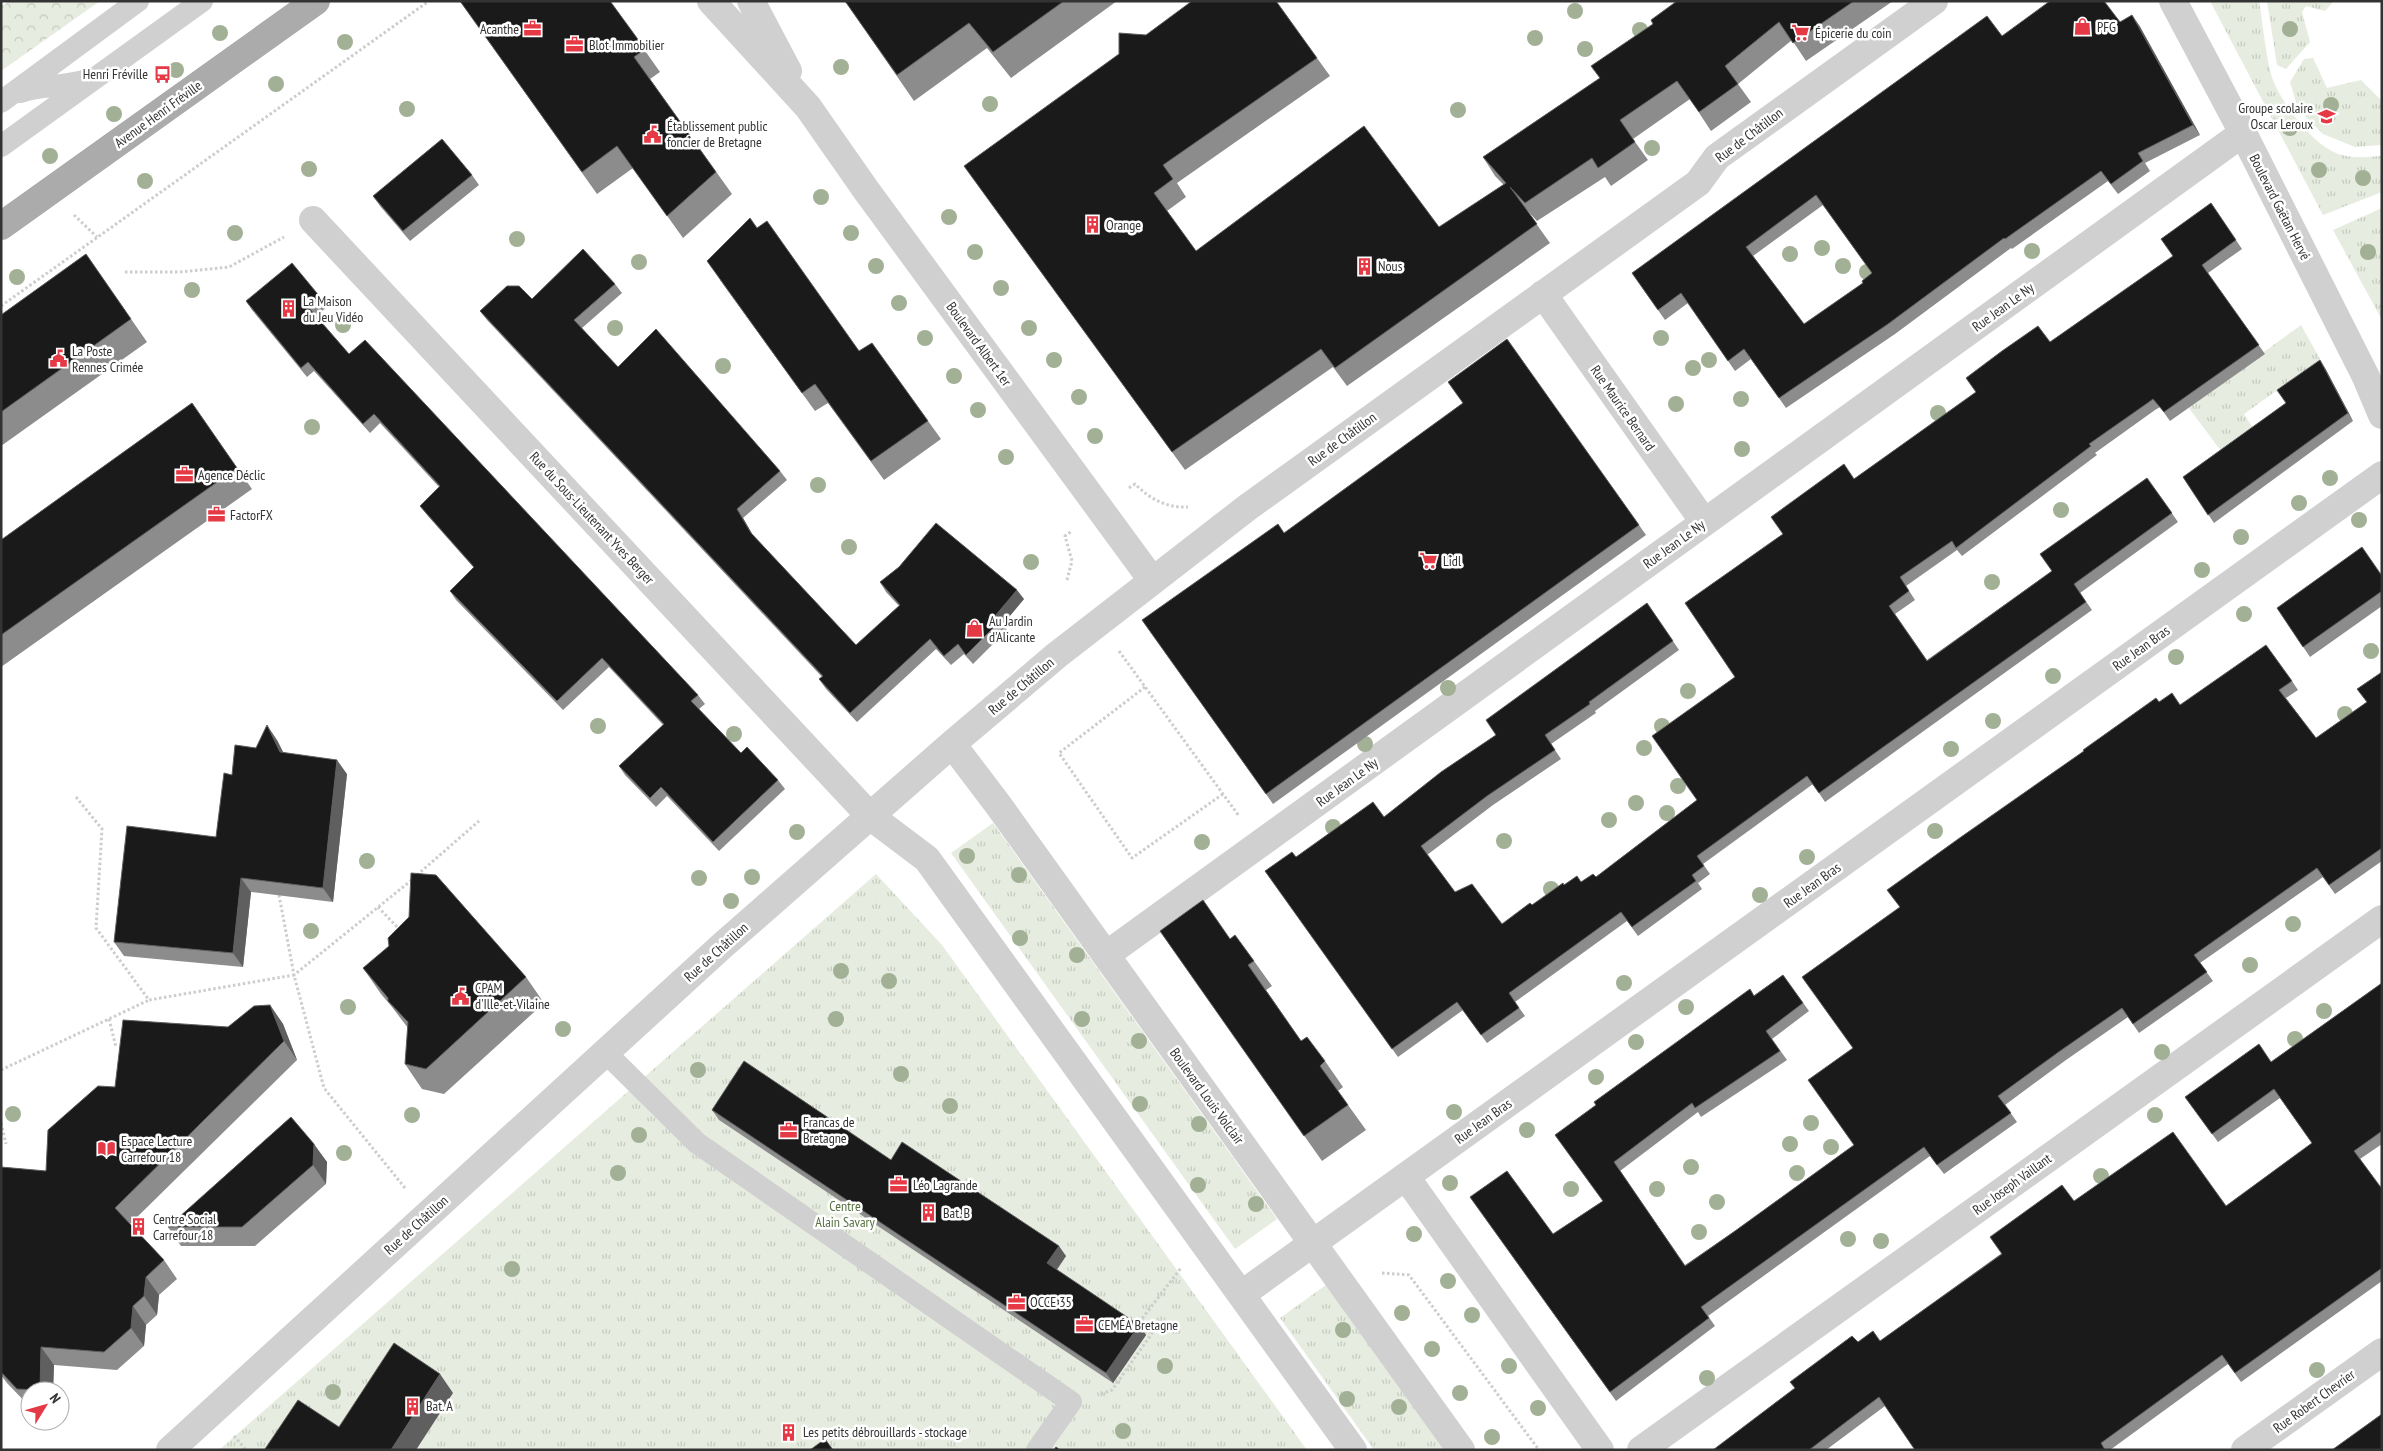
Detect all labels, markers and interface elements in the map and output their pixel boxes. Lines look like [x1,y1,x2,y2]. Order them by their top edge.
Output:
shop icon: PFG [2073,17,2093,37]
place label: PFG [2097,18,2116,36]
office icon: Acanthe [523,19,543,39]
place label: Acanthe [480,20,519,38]
supermarket icon: Épicerie du coin [1791,23,1811,43]
place label: Épicerie du coin [1815,24,1891,42]
office icon: Blot Immobilier [565,35,585,55]
place label: Blot Immobilier [589,36,664,54]
bus stop icon: Henri Fréville [152,64,172,84]
place label: Henri Fréville [83,65,148,83]
street label: Avenue Henri Fréville [111,76,205,152]
place label: Groupe scolaire Oscar Leroux [2238,99,2313,133]
street label: Rue de Châtillon [1712,104,1786,166]
school or university icon: Groupe scolaire Oscar Leroux [2317,106,2337,126]
place label: Établissement public foncier de Bretagne [667,117,767,151]
public building icon: Établissement public foncier de Bretagne [643,124,663,144]
street label: Boulevard Gaëtan Hervé [2246,151,2315,263]
building icon: Orange [1082,215,1102,235]
place label: Orange [1106,216,1141,234]
building icon: Nous [1354,256,1374,276]
place label: Nous [1378,257,1403,275]
street label: Rue Jean Le Ny [1969,278,2038,335]
place label: La Maison du Jeu Vidéo [303,292,363,326]
street label: Boulevard Albert 1er [942,298,1016,390]
building icon: La Maison du Jeu Vidéo [279,299,299,319]
place label: La Poste Rennes Crimée [72,342,144,376]
public building icon: La Poste Rennes Crimée [48,349,68,369]
street label: Rue Maurice Bernard [1587,362,1659,454]
street label: Rue de Châtillon [1304,408,1380,470]
street label: Rue du Sous-Lieutenant Yves Berger [526,448,658,588]
office icon: Agence Déclic [174,465,194,485]
place label: Agence Déclic [198,466,265,484]
office icon: FactorFX [206,505,226,525]
place label: FactorFX [230,506,273,524]
street label: Rue Jean Le Ny [1640,515,1709,572]
supermarket icon: Lidl [1419,551,1439,571]
place label: Lidl [1443,552,1462,570]
place label: Au Jardin d'Alicante [989,612,1036,646]
shop icon: Au Jardin d'Alicante [965,619,985,639]
street label: Rue Jean Bras [2109,621,2173,675]
street label: Rue de Châtillon [985,653,1057,719]
street label: Rue Jean Le Ny [1313,753,1382,810]
street label: Rue Jean Bras [1780,858,1844,912]
street label: Rue de Châtillon [680,918,752,986]
place label: CPAM d'Ille-et-Vilaine [475,979,550,1013]
public building icon: CPAM d'Ille-et-Vilaine [451,986,471,1006]
street label: Boulevard Louis Volclair [1166,1044,1248,1148]
street label: Rue Jean Bras [1451,1094,1515,1148]
place label: Francas de Bretagne [803,1113,855,1147]
office icon: Francas de Bretagne [779,1120,799,1140]
place label: Espace Lecture Carrefour 18 [121,1132,193,1166]
library icon: Espace Lecture Carrefour 18 [97,1139,117,1159]
street label: Rue Joseph Vaillant [1969,1149,2055,1219]
office icon: Léo Lagrande [889,1175,909,1195]
place label: Léo Lagrande [913,1176,978,1194]
street label: Rue de Châtillon [380,1191,452,1259]
park label: Centre Alain Savary [815,1197,875,1231]
building icon: Bat. B [919,1203,939,1223]
place label: Bat. B [943,1204,970,1222]
place label: Centre Social Carrefour 18 [153,1210,217,1244]
building icon: Centre Social Carrefour 18 [129,1217,149,1237]
office icon: OCCE 35 [1006,1292,1026,1312]
place label: OCCE 35 [1030,1293,1072,1311]
office icon: CEMÉA Bretagne [1074,1315,1094,1335]
place label: CEMÉA Bretagne [1098,1316,1178,1334]
street label: Rue Robert Chevrier [2270,1365,2359,1437]
north arrow [20,1381,70,1431]
text: N [46,1390,65,1407]
building icon: Bat. A [402,1396,422,1416]
place label: Bat. A [426,1397,453,1415]
building icon: Les petits débrouillards - stockage [779,1422,799,1442]
place label: Les petits débrouillards - stockage [803,1423,967,1441]

